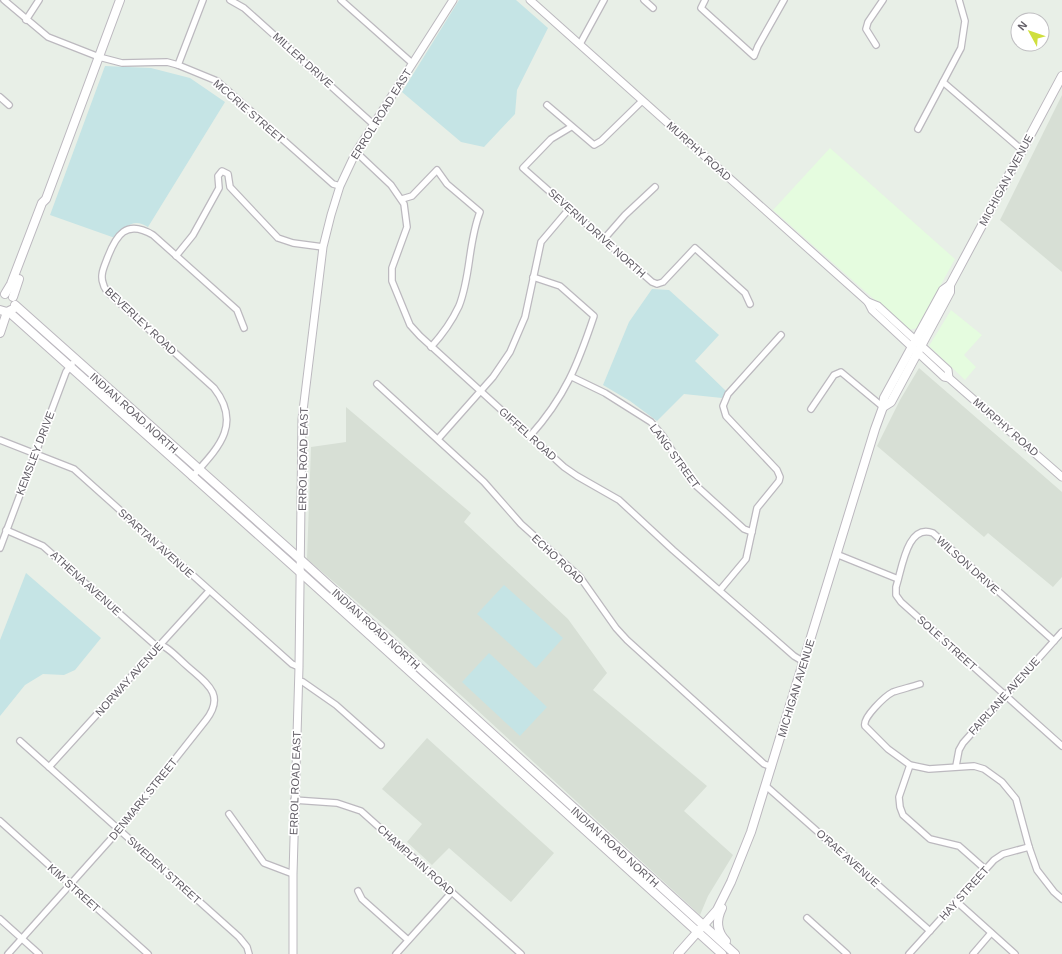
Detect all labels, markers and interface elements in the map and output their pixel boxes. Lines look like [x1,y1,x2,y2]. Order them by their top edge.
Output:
north arrow [1010,12,1050,52]
text: N [1015,19,1030,32]
street label: MILLER DRIVE [271,30,335,90]
street label: ERROL ROAD EAST [348,66,414,161]
street label: MCCRIE STREET [211,77,287,145]
street label: MURPHY ROAD [664,119,734,183]
street label: MICHIGAN AVENUE [977,132,1035,228]
street label: SEVERIN DRIVE NORTH [546,186,648,280]
street label: BEVERLEY ROAD [103,285,179,357]
street label: INDIAN ROAD NORTH [88,370,180,456]
street label: MURPHY ROAD [971,395,1041,459]
street label: GIFFEL ROAD [497,405,559,463]
street label: ERROL ROAD EAST [296,407,310,511]
street label: KEMSLEY DRIVE [14,410,56,496]
street label: LANG STREET [648,422,702,491]
street label: SPARTAN AVENUE [116,506,196,580]
street label: ECHO ROAD [530,532,586,586]
street label: WILSON DRIVE [934,534,1002,596]
street label: ATHENA AVENUE [49,548,123,618]
street label: INDIAN ROAD NORTH [330,586,422,672]
street label: SOLE STREET [915,613,979,673]
street label: MICHIGAN AVENUE [775,638,817,738]
street label: NORWAY AVENUE [93,640,165,718]
street label: FAIRLANE AVENUE [966,655,1042,737]
street label: ERROL ROAD EAST [287,730,303,835]
street label: DENMARK STREET [106,756,180,842]
street label: INDIAN ROAD NORTH [569,804,661,890]
street label: CHAMPLAIN ROAD [375,822,457,898]
street label: O'RAE AVENUE [814,827,882,889]
street label: SWEDEN STREET [125,834,203,906]
street label: KIM STREET [45,861,103,915]
street label: HAY STREET [937,863,991,922]

